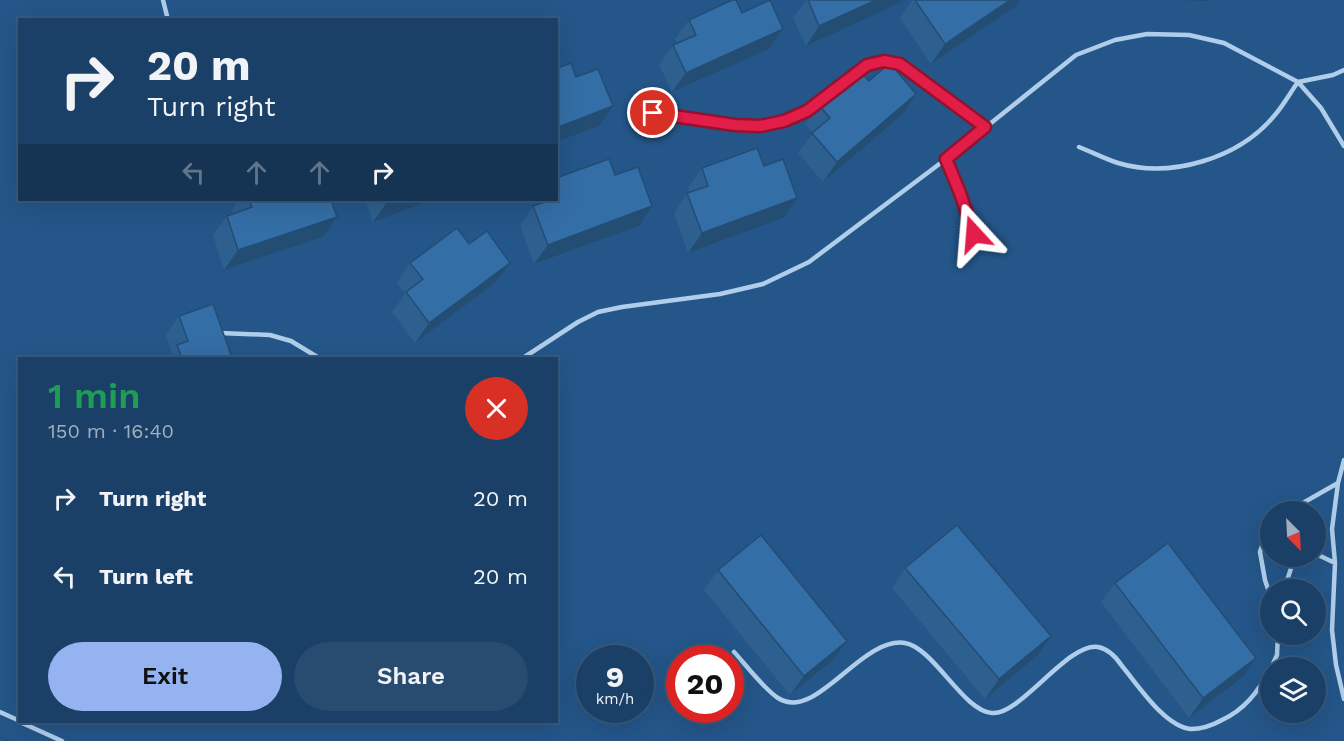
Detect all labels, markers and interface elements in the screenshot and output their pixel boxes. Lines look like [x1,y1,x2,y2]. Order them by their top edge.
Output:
text: 20 m [147,41,251,90]
icon: right [48,42,126,120]
pin [627,87,678,138]
text: Turn right [147,91,276,123]
icon: arrive [636,96,669,129]
icon: left [177,156,210,189]
icon: ahead [240,156,273,189]
icon: ahead [303,156,336,189]
icon: right [366,156,399,189]
position arrow [942,202,1006,266]
text: 1 min [48,375,140,417]
button: close [465,377,528,440]
text: 150 m · 16:40 [48,419,174,443]
icon: right [48,482,81,515]
text: Turn right [99,486,206,511]
text: 20 m [473,486,528,511]
north arrow [1260,501,1326,567]
map controls [1260,501,1326,723]
icon: left [48,560,81,593]
text: Turn left [99,564,193,589]
text: 20 m [473,564,528,589]
button: search [1260,579,1326,645]
button: Exit [48,642,282,711]
button: Share [294,642,528,711]
speed limit sign: 20 [666,645,744,723]
button: layers [1260,657,1326,723]
text: 9 [606,659,624,694]
text: km/h [596,690,634,708]

